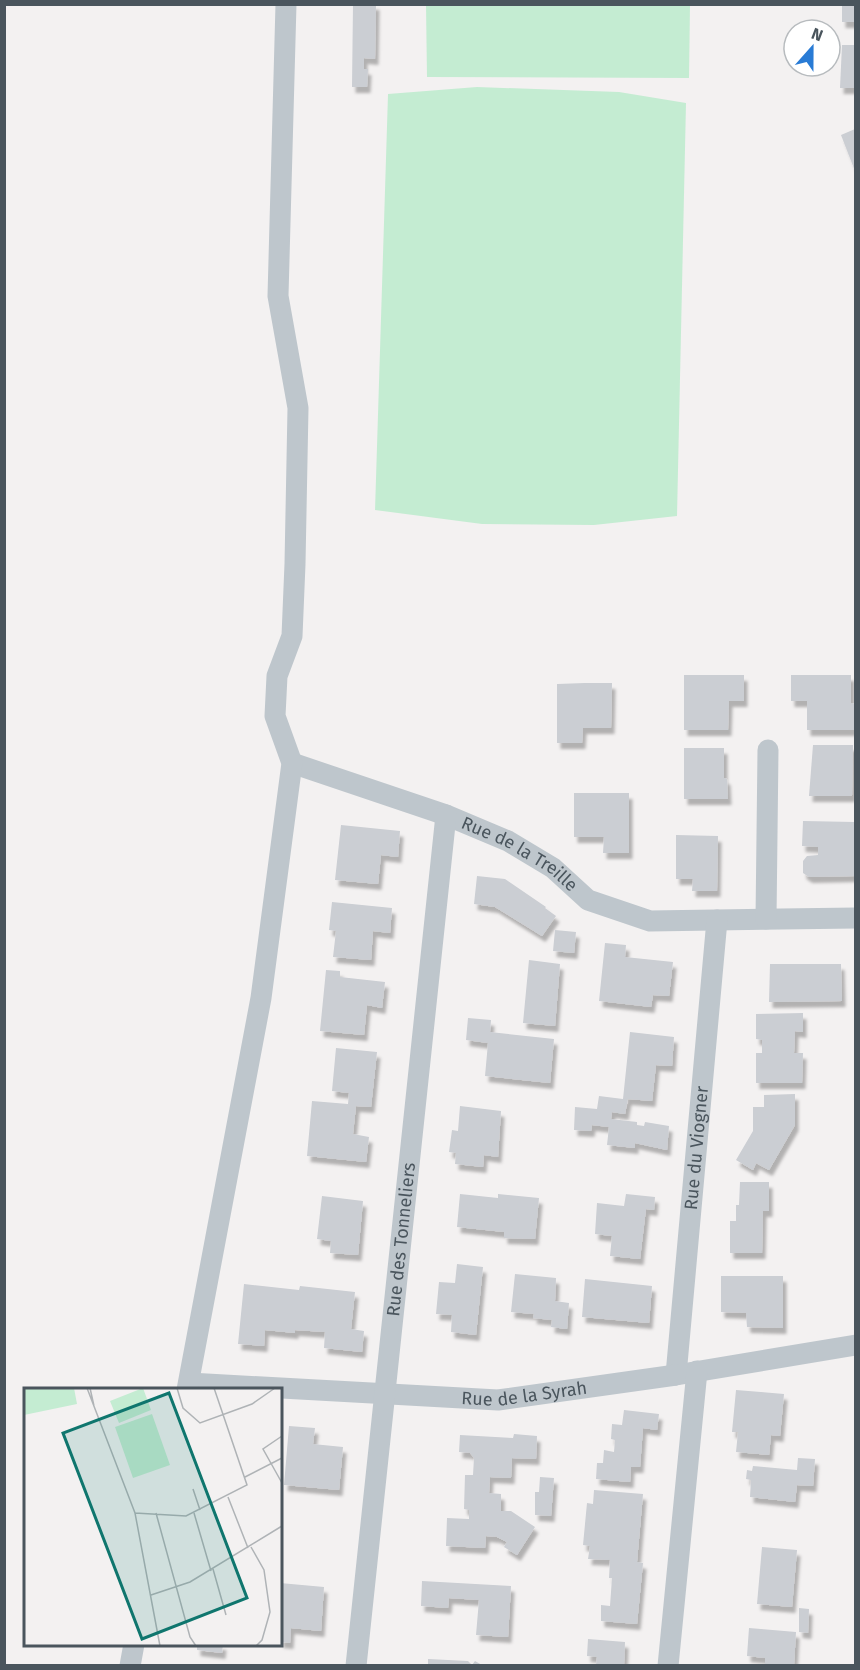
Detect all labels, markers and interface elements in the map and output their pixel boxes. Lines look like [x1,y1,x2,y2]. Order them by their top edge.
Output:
north arrow [782,18,842,78]
text: N [809,24,826,45]
street label: Rue de la Treille [458,812,582,896]
street label: Rue du Viogner [680,1085,713,1211]
street label: Rue des Tonneliers [382,1161,420,1317]
street label: Rue de la Syrah [461,1377,588,1411]
inset map [24,1388,282,1646]

